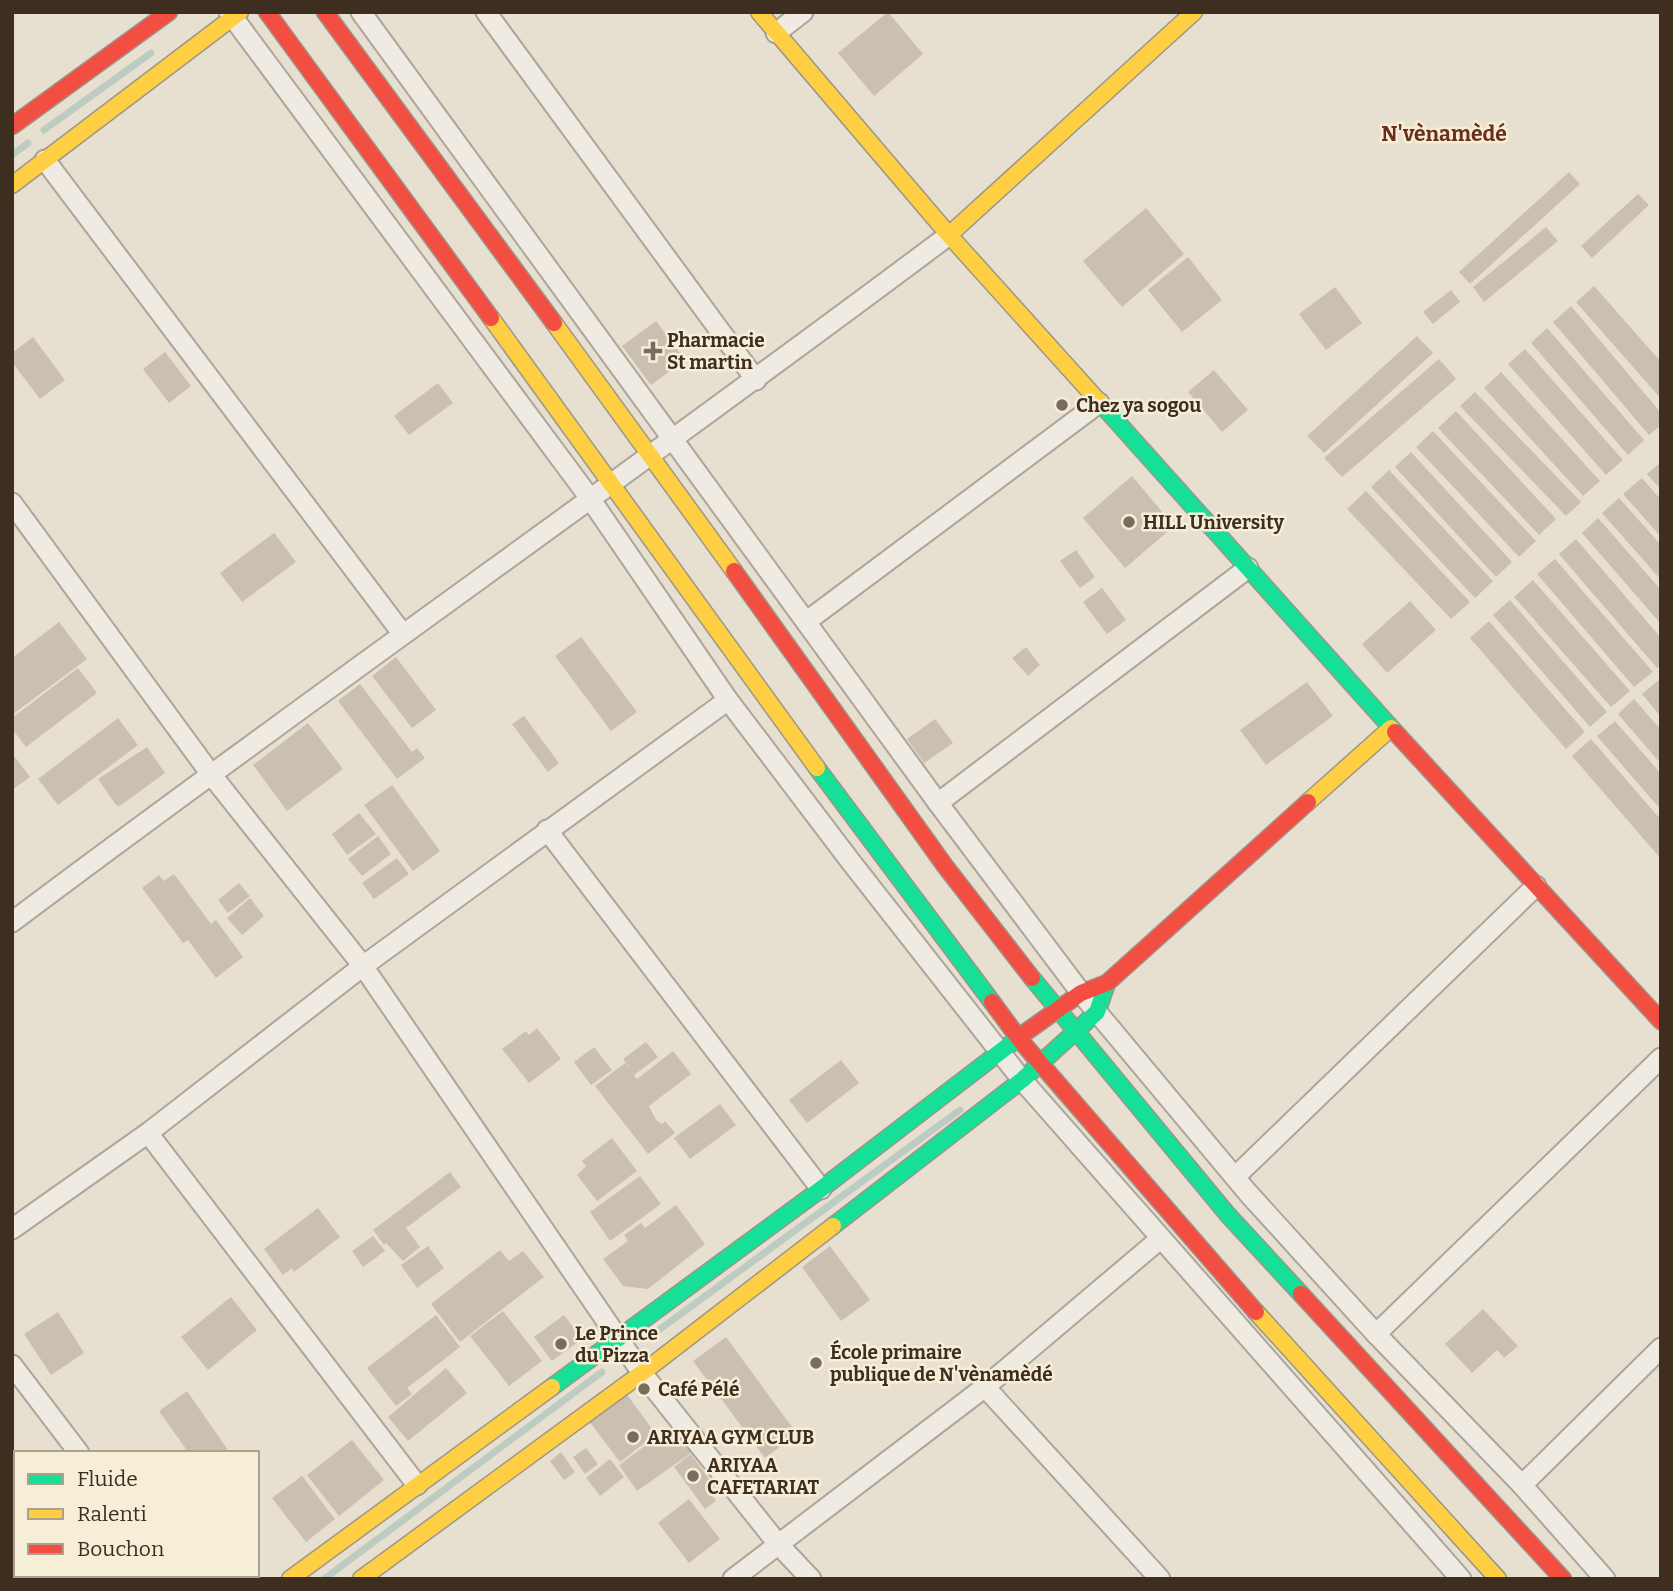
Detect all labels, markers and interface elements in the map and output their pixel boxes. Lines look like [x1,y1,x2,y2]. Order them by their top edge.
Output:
district label: N'vènamèdé [1381,121,1507,147]
place label: Pharmacie St martin [667,329,765,374]
marker: Pharmacie St martin [645,343,661,359]
place label: Chez ya sogou [1076,394,1201,417]
marker: Chez ya sogou [1054,397,1070,413]
place label: HILL University [1143,511,1285,534]
marker: HILL University [1121,514,1137,530]
place label: Le Prince du Pizza [575,1322,658,1367]
marker: Le Prince du Pizza [553,1336,569,1352]
place label: École primaire publique de N'vènamèdé [830,1339,1053,1386]
marker: École primaire publique de N'vènamèdé [808,1355,824,1371]
place label: Café Pélé [658,1378,739,1401]
marker: Café Pélé [636,1381,652,1397]
place label: ARIYAA GYM CLUB [647,1426,814,1449]
marker: ARIYAA GYM CLUB [625,1429,641,1445]
legend [14,1451,259,1577]
place label: ARIYAA CAFETARIAT [707,1454,820,1499]
text: Fluide [77,1466,138,1492]
marker: ARIYAA CAFETARIAT [685,1468,701,1484]
text: Ralenti [77,1501,147,1527]
text: Bouchon [77,1536,164,1562]

